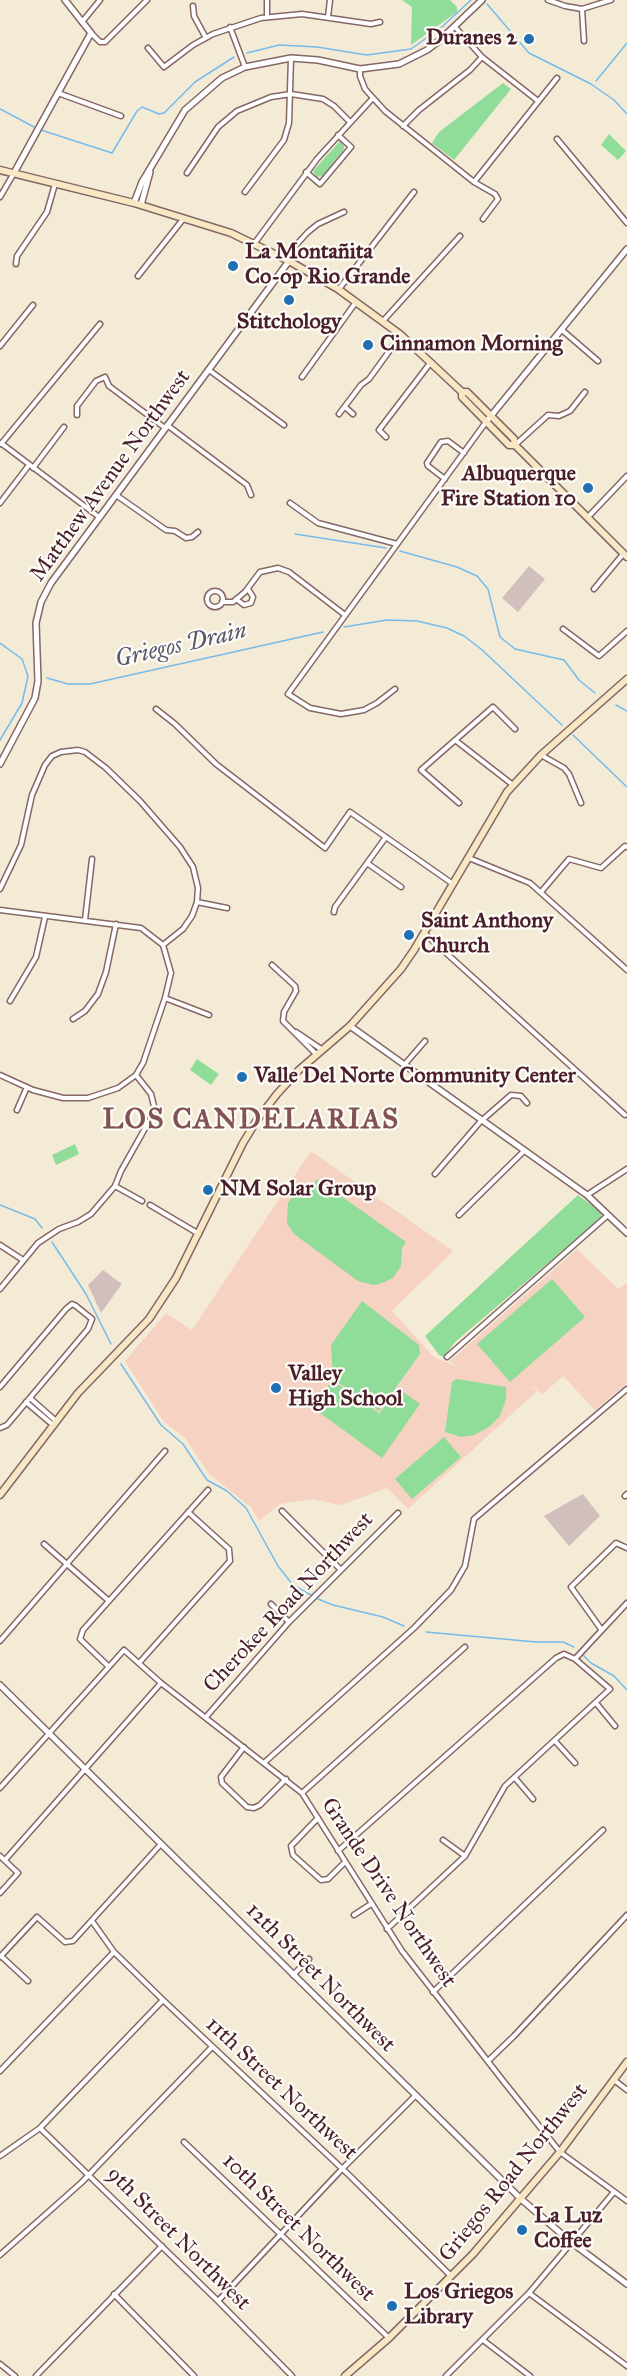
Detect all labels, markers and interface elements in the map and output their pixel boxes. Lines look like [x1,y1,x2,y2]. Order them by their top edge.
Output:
place label: Duranes 2 [426,26,517,52]
marker: Duranes 2 [522,32,536,46]
place label: La Montañita Co-op Rio Grande [245,240,410,292]
marker: La Montañita Co-op Rio Grande [226,259,240,273]
marker: Stitchology [282,293,296,307]
place label: Stitchology [237,310,341,336]
place label: Cinnamon Morning [380,332,562,358]
marker: Cinnamon Morning [361,338,375,352]
street label: Matthew Avenue Northwest [25,365,197,587]
place label: Albuquerque Fire Station 10 [441,462,576,514]
marker: Albuquerque Fire Station 10 [581,481,595,495]
water label: Griegos Drain [112,617,250,675]
place label: Saint Anthony Church [421,909,553,960]
marker: Saint Anthony Church [402,928,416,942]
place label: Valle Del Norte Community Center [254,1064,576,1090]
marker: Valle Del Norte Community Center [235,1070,249,1084]
district label: LOS CANDELARIAS [102,1104,400,1138]
place label: NM Solar Group [220,1177,376,1203]
marker: NM Solar Group [201,1183,215,1197]
place label: Valley High School [288,1362,403,1414]
marker: Valley High School [269,1381,283,1395]
street label: Cherokee Road Northwest [199,1507,379,1699]
street label: Grande Drive Northwest [315,1793,461,1993]
street label: 12th Street Northwest [240,1898,400,2058]
street label: 11th Street Northwest [200,2012,362,2166]
street label: Griegos Road Northwest [434,2078,594,2268]
street label: 10th Street Northwest [216,2148,380,2308]
street label: 9th Street Northwest [101,2162,255,2316]
place label: La Luz Coffee [534,2204,602,2256]
marker: La Luz Coffee [515,2223,529,2237]
place label: Los Griegos Library [404,2280,513,2332]
marker: Los Griegos Library [385,2299,399,2313]

